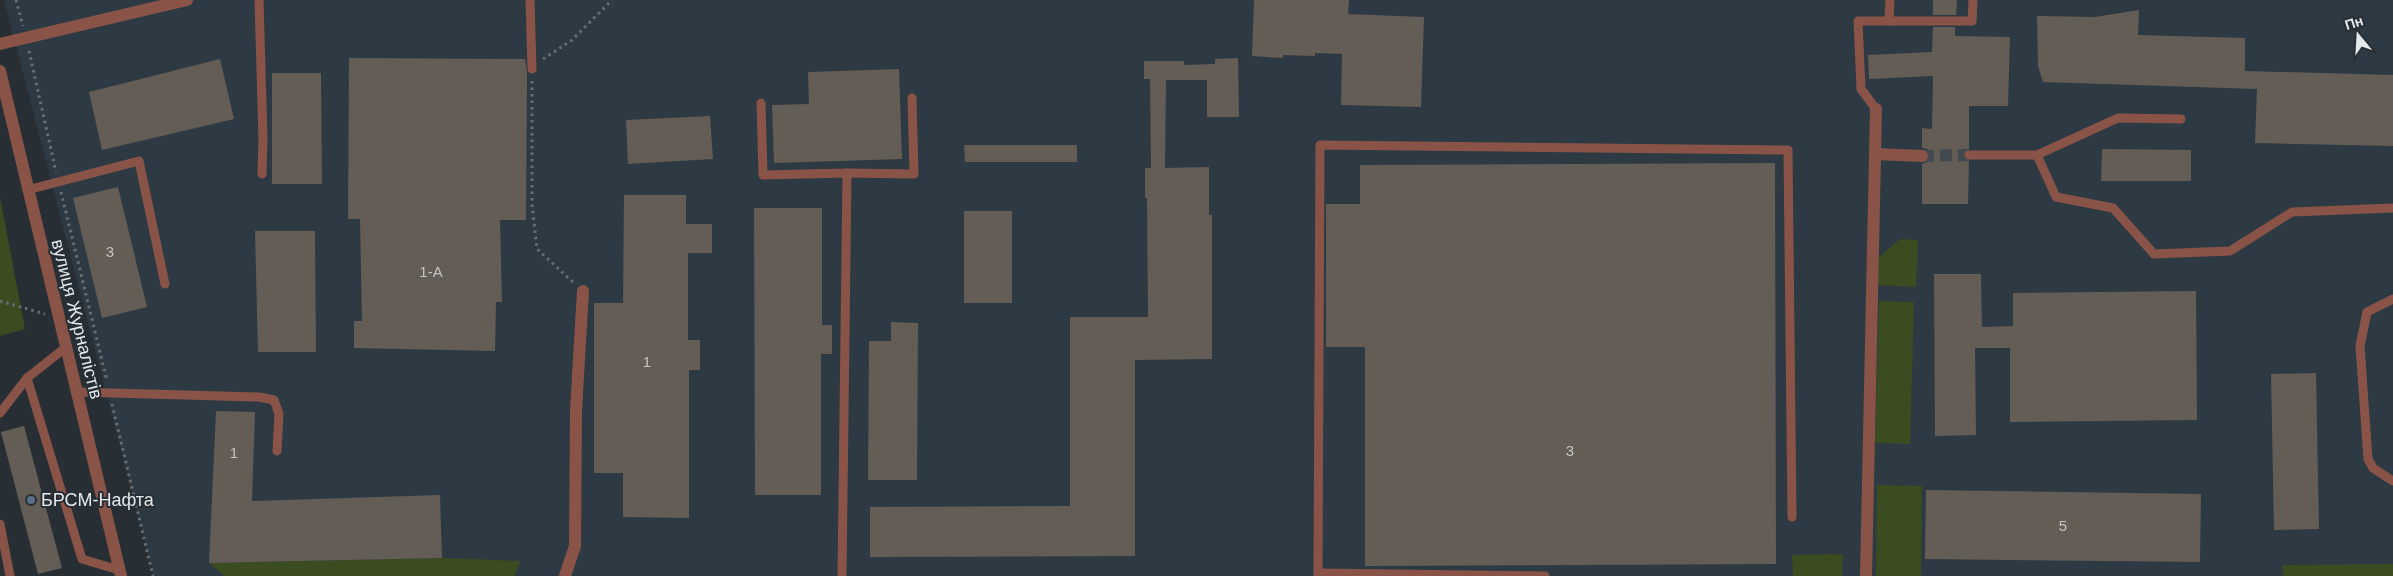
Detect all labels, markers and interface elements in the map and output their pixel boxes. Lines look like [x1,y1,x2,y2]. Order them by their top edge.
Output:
north arrow [2333,10,2383,60]
text: Пн [2343,12,2365,33]
street label: вулиця Журналістів [47,237,107,401]
house number: 3 [106,243,114,260]
house number: 1-А [419,263,443,280]
house number: 1 [643,353,651,370]
house number: 3 [1566,442,1574,459]
house number: 1 [230,444,238,461]
place label: БРСМ-Нафта [41,490,155,510]
marker: БРСМ-Нафта [25,494,37,506]
house number: 5 [2059,517,2067,534]

